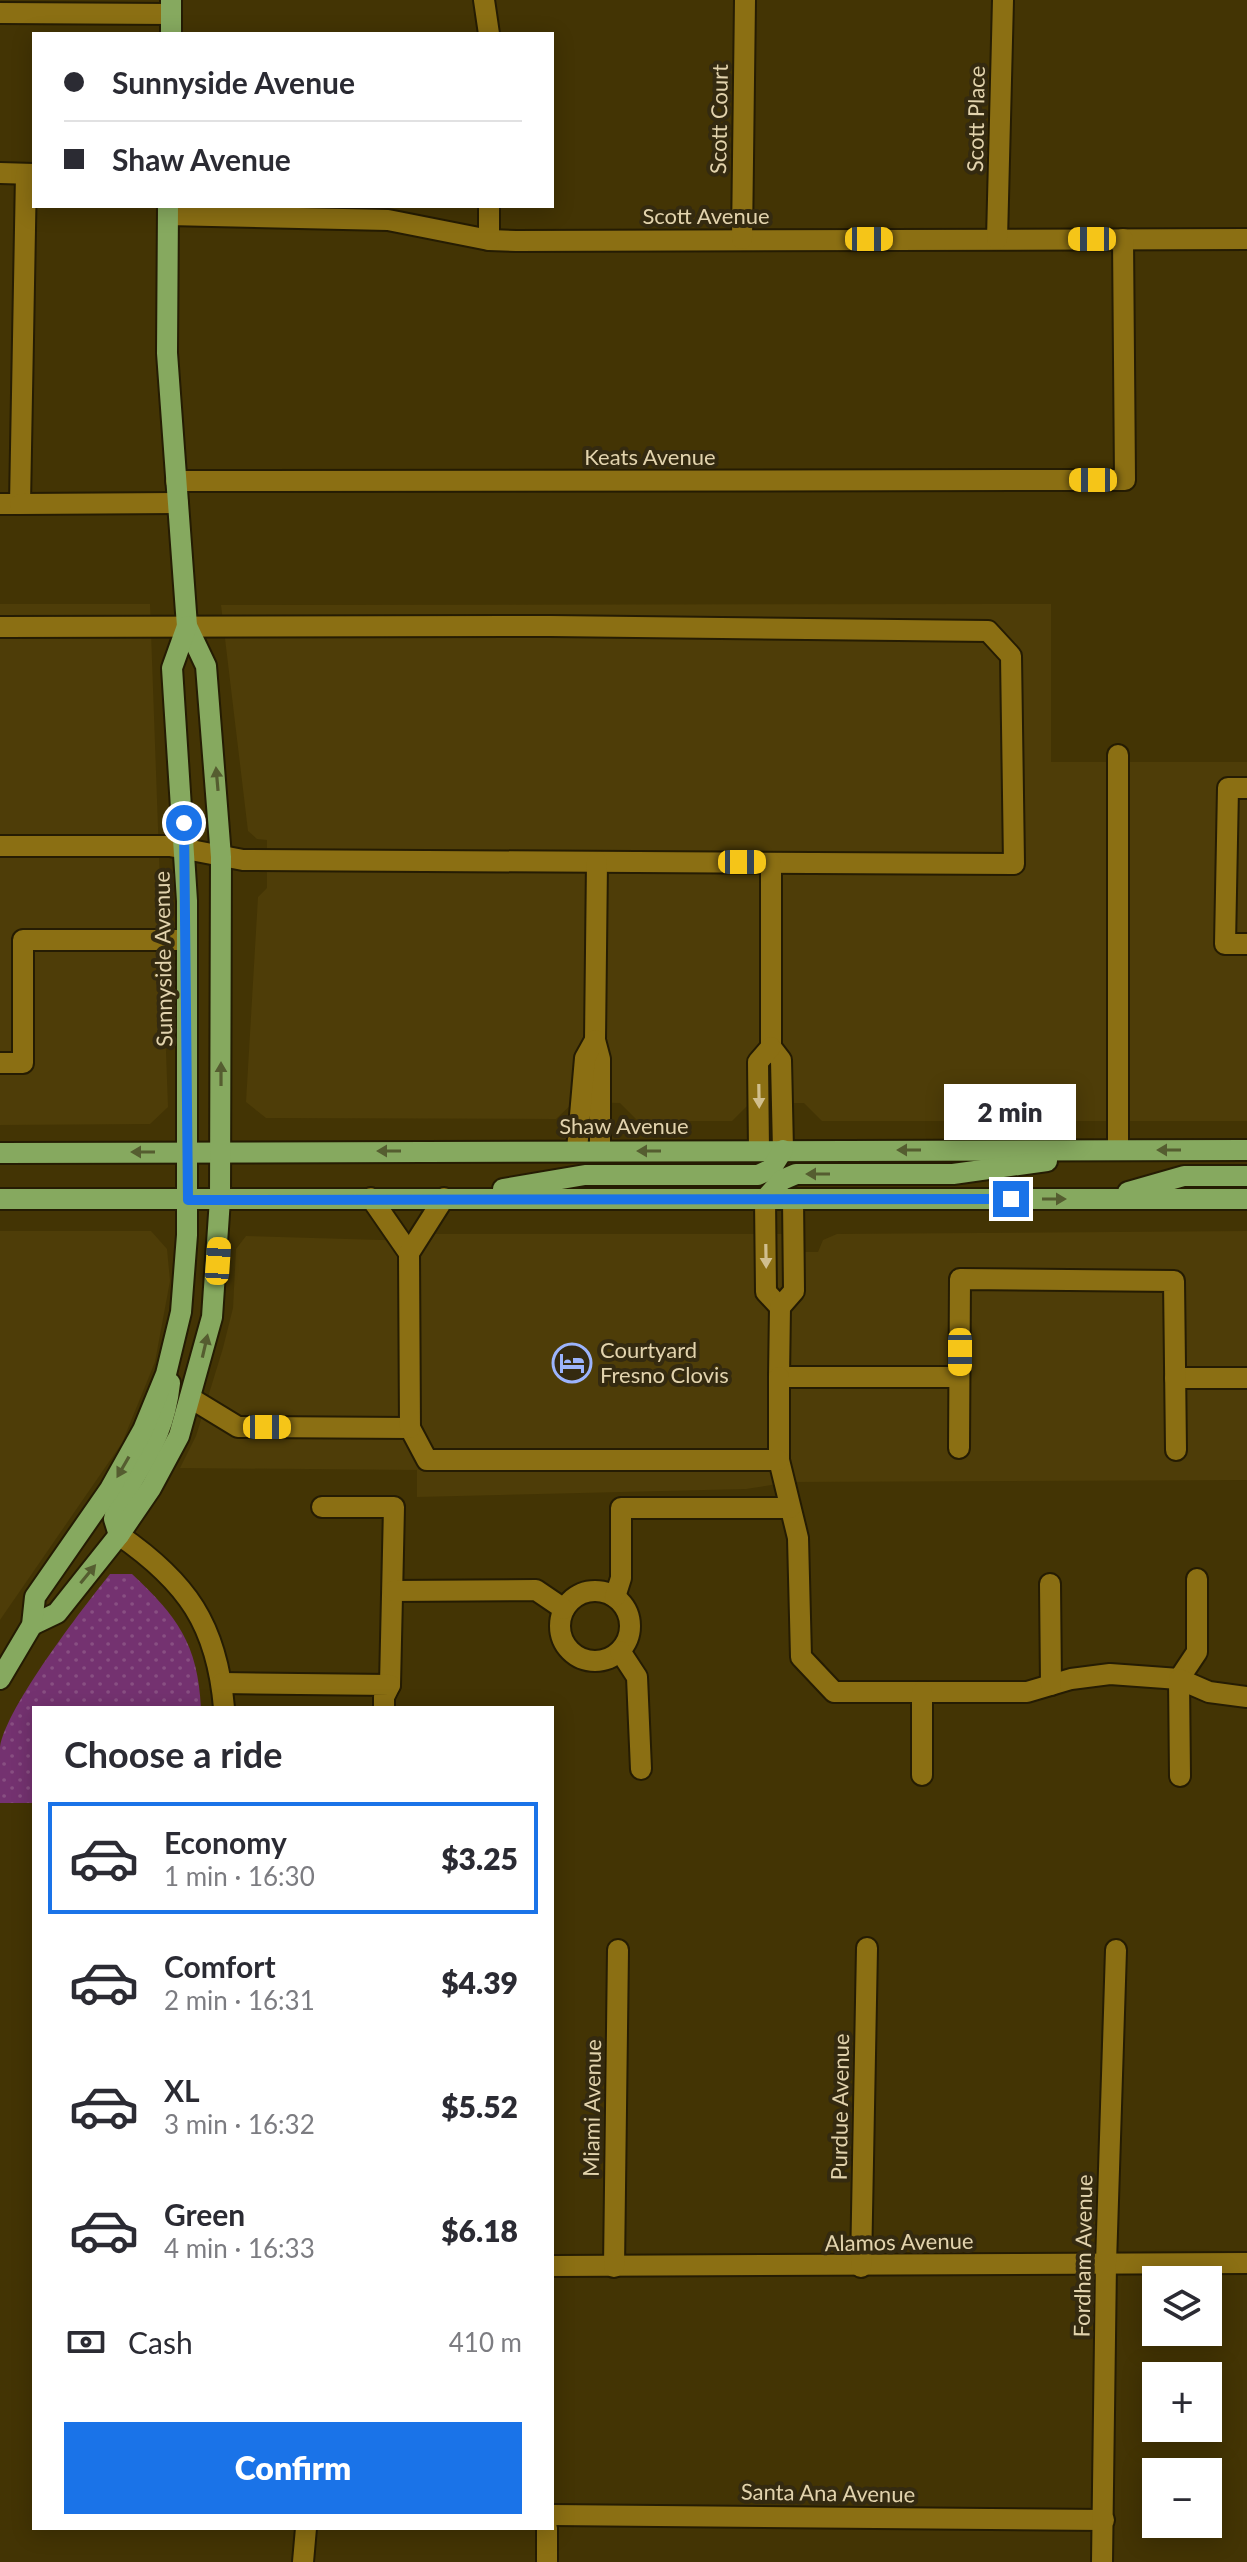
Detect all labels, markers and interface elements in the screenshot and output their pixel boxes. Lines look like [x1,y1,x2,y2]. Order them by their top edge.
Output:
text: Sunnyside Avenue [112,64,355,100]
street label: Scott Court [704,64,733,174]
street label: Scott Place [961,66,990,172]
text: Shaw Avenue [112,141,291,177]
street label: Scott Avenue [642,202,770,229]
car [845,227,893,251]
car [1068,227,1116,251]
street label: Keats Avenue [584,443,716,470]
car [1069,468,1117,492]
one-way arrow [210,766,223,791]
route start [166,805,202,841]
car [718,850,766,874]
street label: Sunnyside Avenue [147,871,178,1047]
one-way arrow [215,1061,227,1086]
callout: 2 min [945,1083,1077,1139]
one-way arrow [753,1084,765,1109]
text: 2 min [978,1096,1042,1128]
street label: Shaw Avenue [559,1112,689,1139]
one-way arrow [896,1144,921,1156]
one-way arrow [1156,1144,1181,1156]
one-way arrow [376,1145,401,1157]
one-way arrow [636,1145,661,1157]
one-way arrow [130,1146,155,1158]
one-way arrow [805,1168,830,1180]
route end [993,1181,1029,1217]
one-way arrow [1042,1193,1067,1205]
car [204,1236,232,1286]
one-way arrow [760,1244,772,1269]
car [948,1328,972,1376]
one-way arrow [200,1333,212,1358]
place label: Courtyard Fresno Clovis [600,1336,729,1388]
hotel icon: Courtyard Fresno Clovis [551,1342,593,1384]
car [243,1415,291,1439]
one-way arrow [116,1456,130,1478]
one-way arrow [79,1564,96,1584]
text: Choose a ride [64,1732,283,1776]
icon: car [68,1822,140,1894]
text: Economy [164,1824,287,1860]
text: $3.25 [441,1840,518,1876]
text: 1 min · 16:30 [164,1860,315,1892]
icon: car [68,1946,140,2018]
text: Comfort [164,1948,276,1984]
text: $4.39 [441,1964,518,2000]
text: 2 min · 16:31 [164,1984,315,2016]
street label: Purdue Avenue [825,2033,854,2181]
street label: Miami Avenue [577,2039,606,2177]
icon: car [68,2070,140,2142]
text: XL [164,2072,200,2108]
text: $5.52 [441,2088,518,2124]
text: 3 min · 16:32 [164,2108,315,2140]
street label: Fordham Avenue [1068,2174,1097,2338]
icon: car [68,2194,140,2266]
text: Green [164,2196,245,2232]
text: $6.18 [441,2212,518,2248]
street label: Alamos Avenue [824,2227,974,2256]
text: 4 min · 16:33 [164,2232,315,2264]
map controls [1142,2266,1222,2538]
button: layers [1142,2266,1222,2346]
icon: cash [64,2320,108,2364]
text: Cash [128,2324,193,2360]
text: 410 m [449,2326,522,2358]
button: + [1142,2362,1222,2442]
button: Confirm [64,2422,522,2514]
button: − [1142,2458,1222,2538]
street label: Santa Ana Avenue [741,2477,915,2508]

